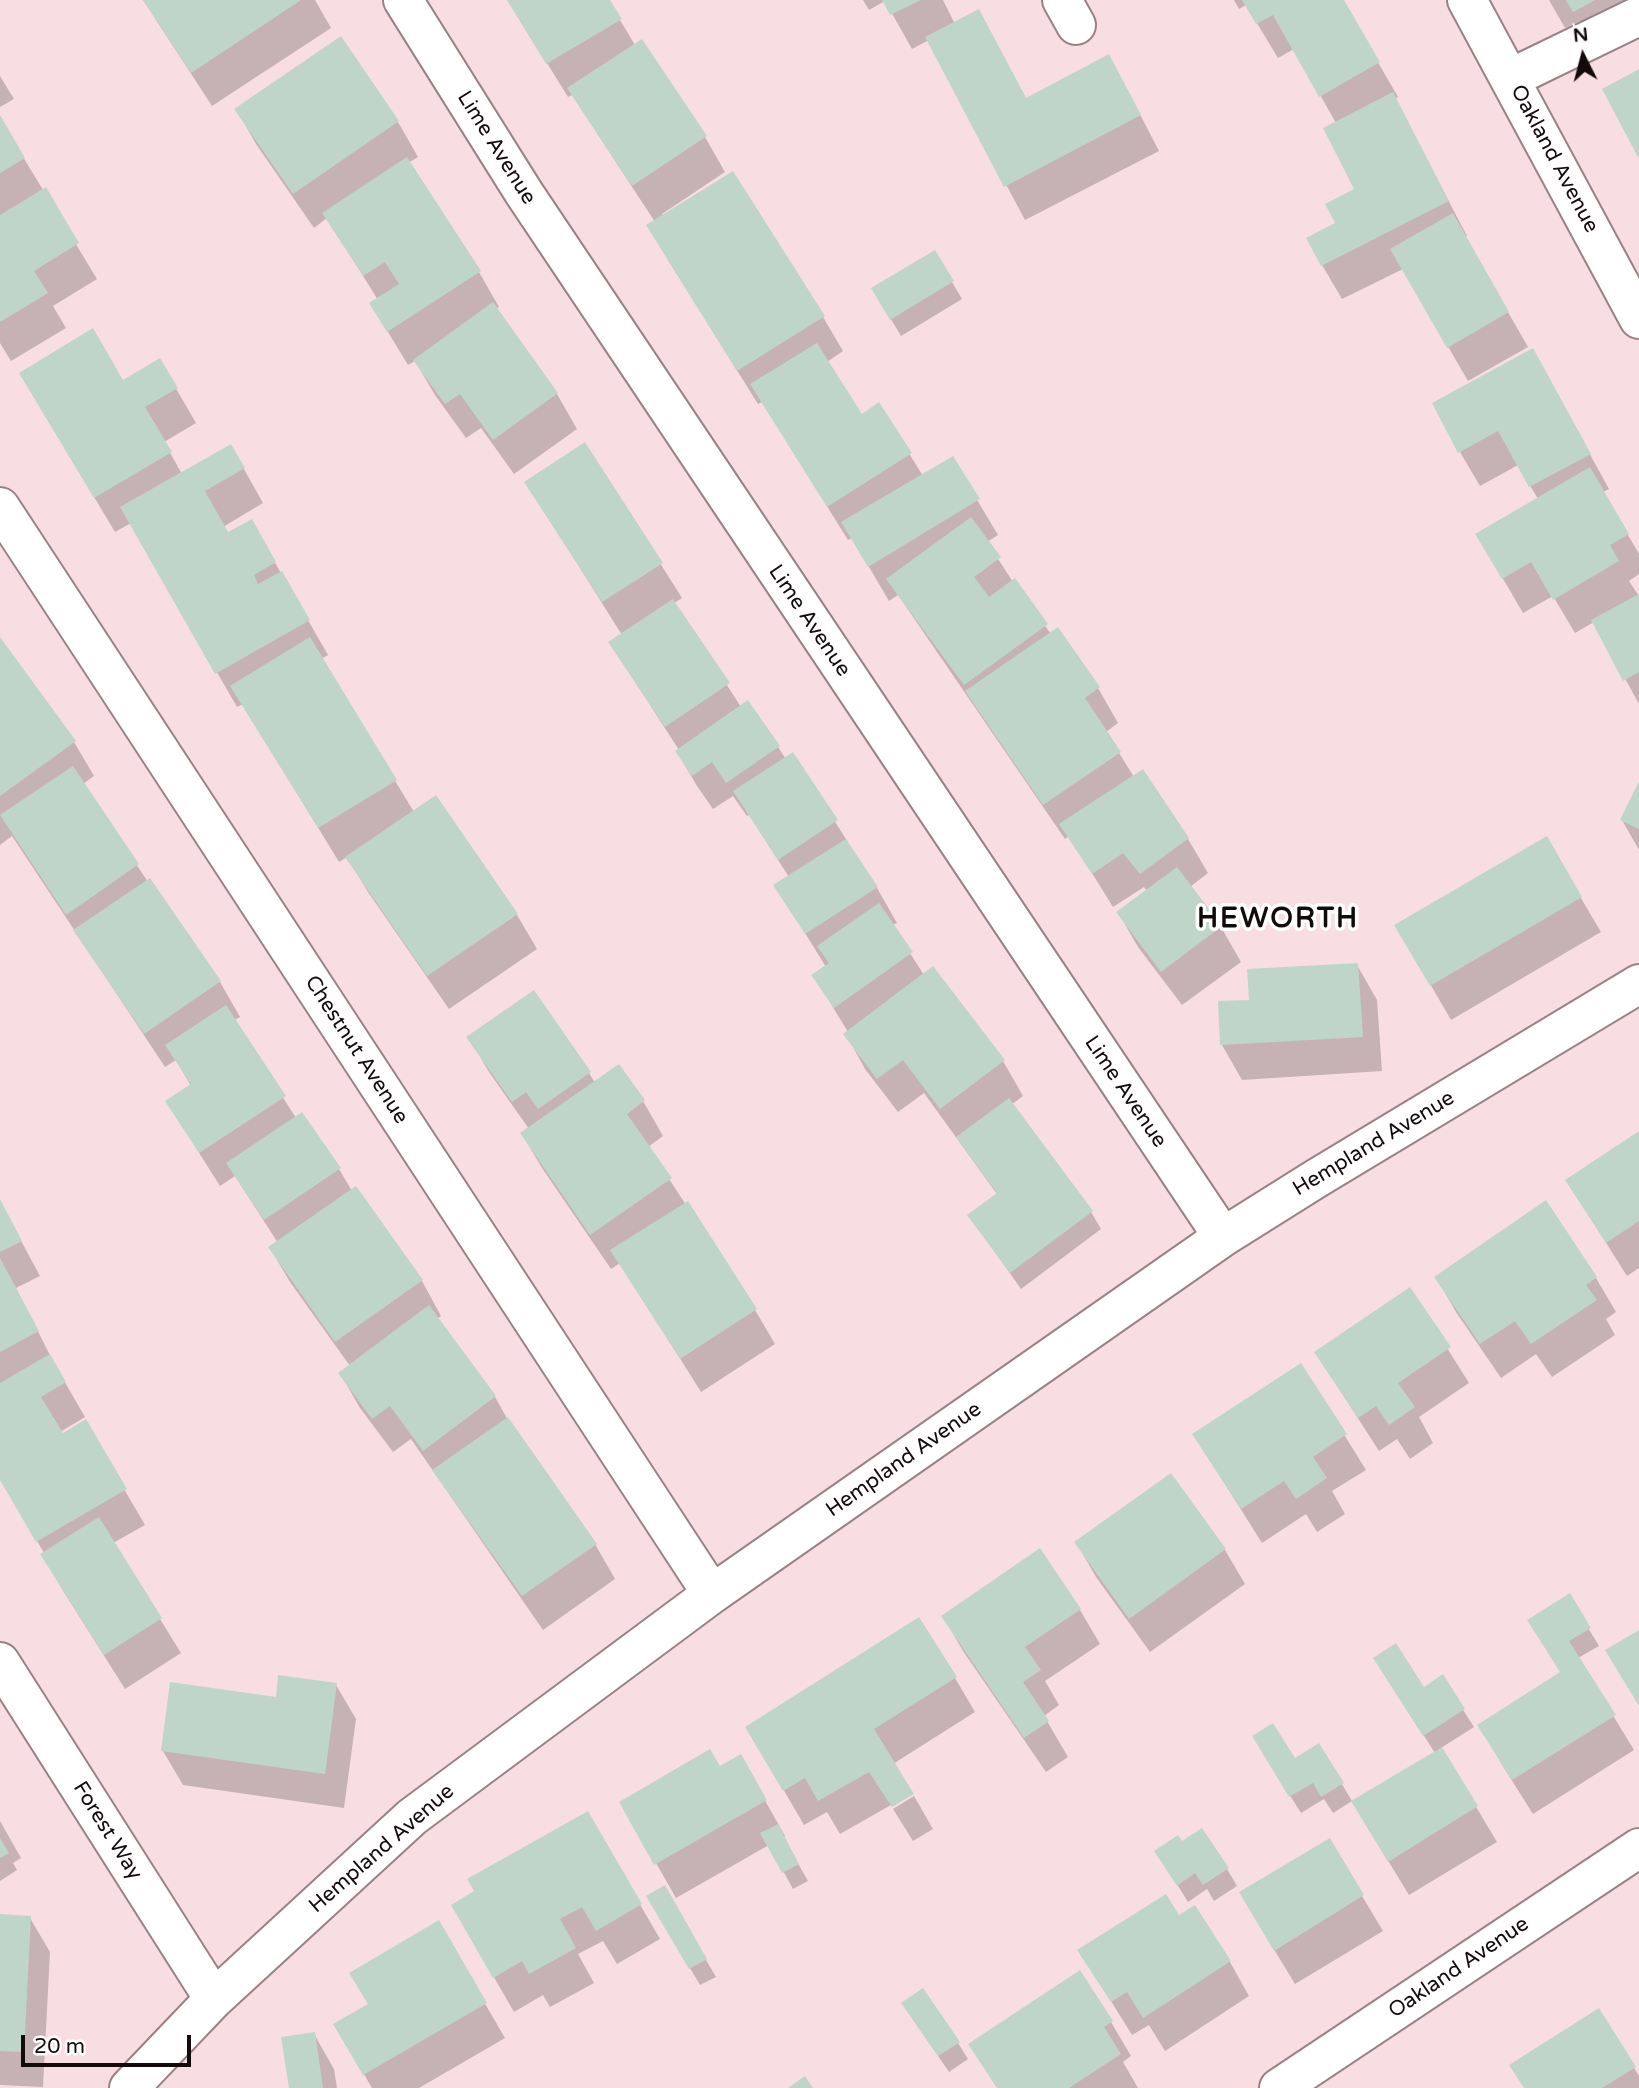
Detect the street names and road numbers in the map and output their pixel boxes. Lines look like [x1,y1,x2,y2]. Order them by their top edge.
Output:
street label: Oakland Avenue [1504,81,1604,237]
street label: Lime Avenue [451,87,541,209]
street label: Lime Avenue [762,560,856,682]
street label: Chestnut Avenue [299,971,413,1129]
street label: Lime Avenue [1078,1031,1172,1153]
street label: Hempland Avenue [1289,1086,1459,1202]
street label: Hempland Avenue [822,1397,986,1523]
street label: Forest Way [67,1777,147,1885]
street label: Hempland Avenue [304,1779,460,1919]
street label: Oakland Avenue [1384,1912,1534,2024]

